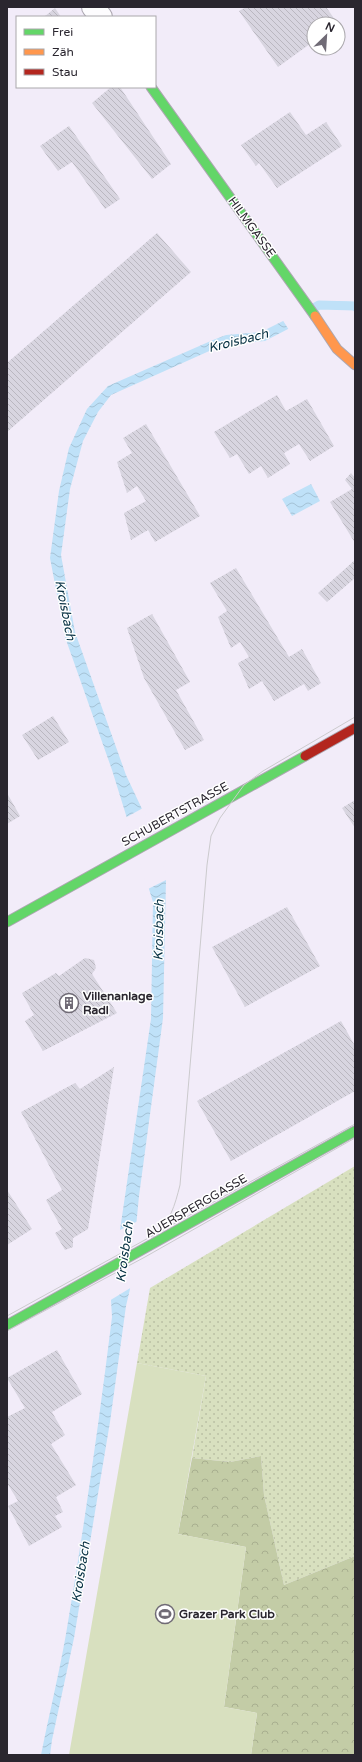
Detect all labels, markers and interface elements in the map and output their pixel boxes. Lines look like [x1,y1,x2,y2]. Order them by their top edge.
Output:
legend [16,16,156,88]
north arrow [306,16,346,56]
text: N [323,20,337,35]
text: Frei [52,25,73,39]
text: Zäh [52,45,74,59]
text: Stau [52,65,78,79]
street label: HILMGASSE [225,194,279,260]
water label: Kroisbach [207,326,271,356]
water label: Kroisbach [51,579,79,643]
street label: SCHUBERTSTRASSE [119,779,231,849]
water label: Kroisbach [150,898,168,961]
place label: Villenanlage Radl [83,989,153,1017]
building icon: Villenanlage Radl [58,992,80,1014]
street label: AUERSPERGGASSE [143,1171,250,1241]
water label: Kroisbach [113,1220,137,1284]
water label: Kroisbach [68,1540,94,1604]
sports icon: Grazer Park Club [154,1603,176,1625]
place label: Grazer Park Club [179,1607,275,1621]

